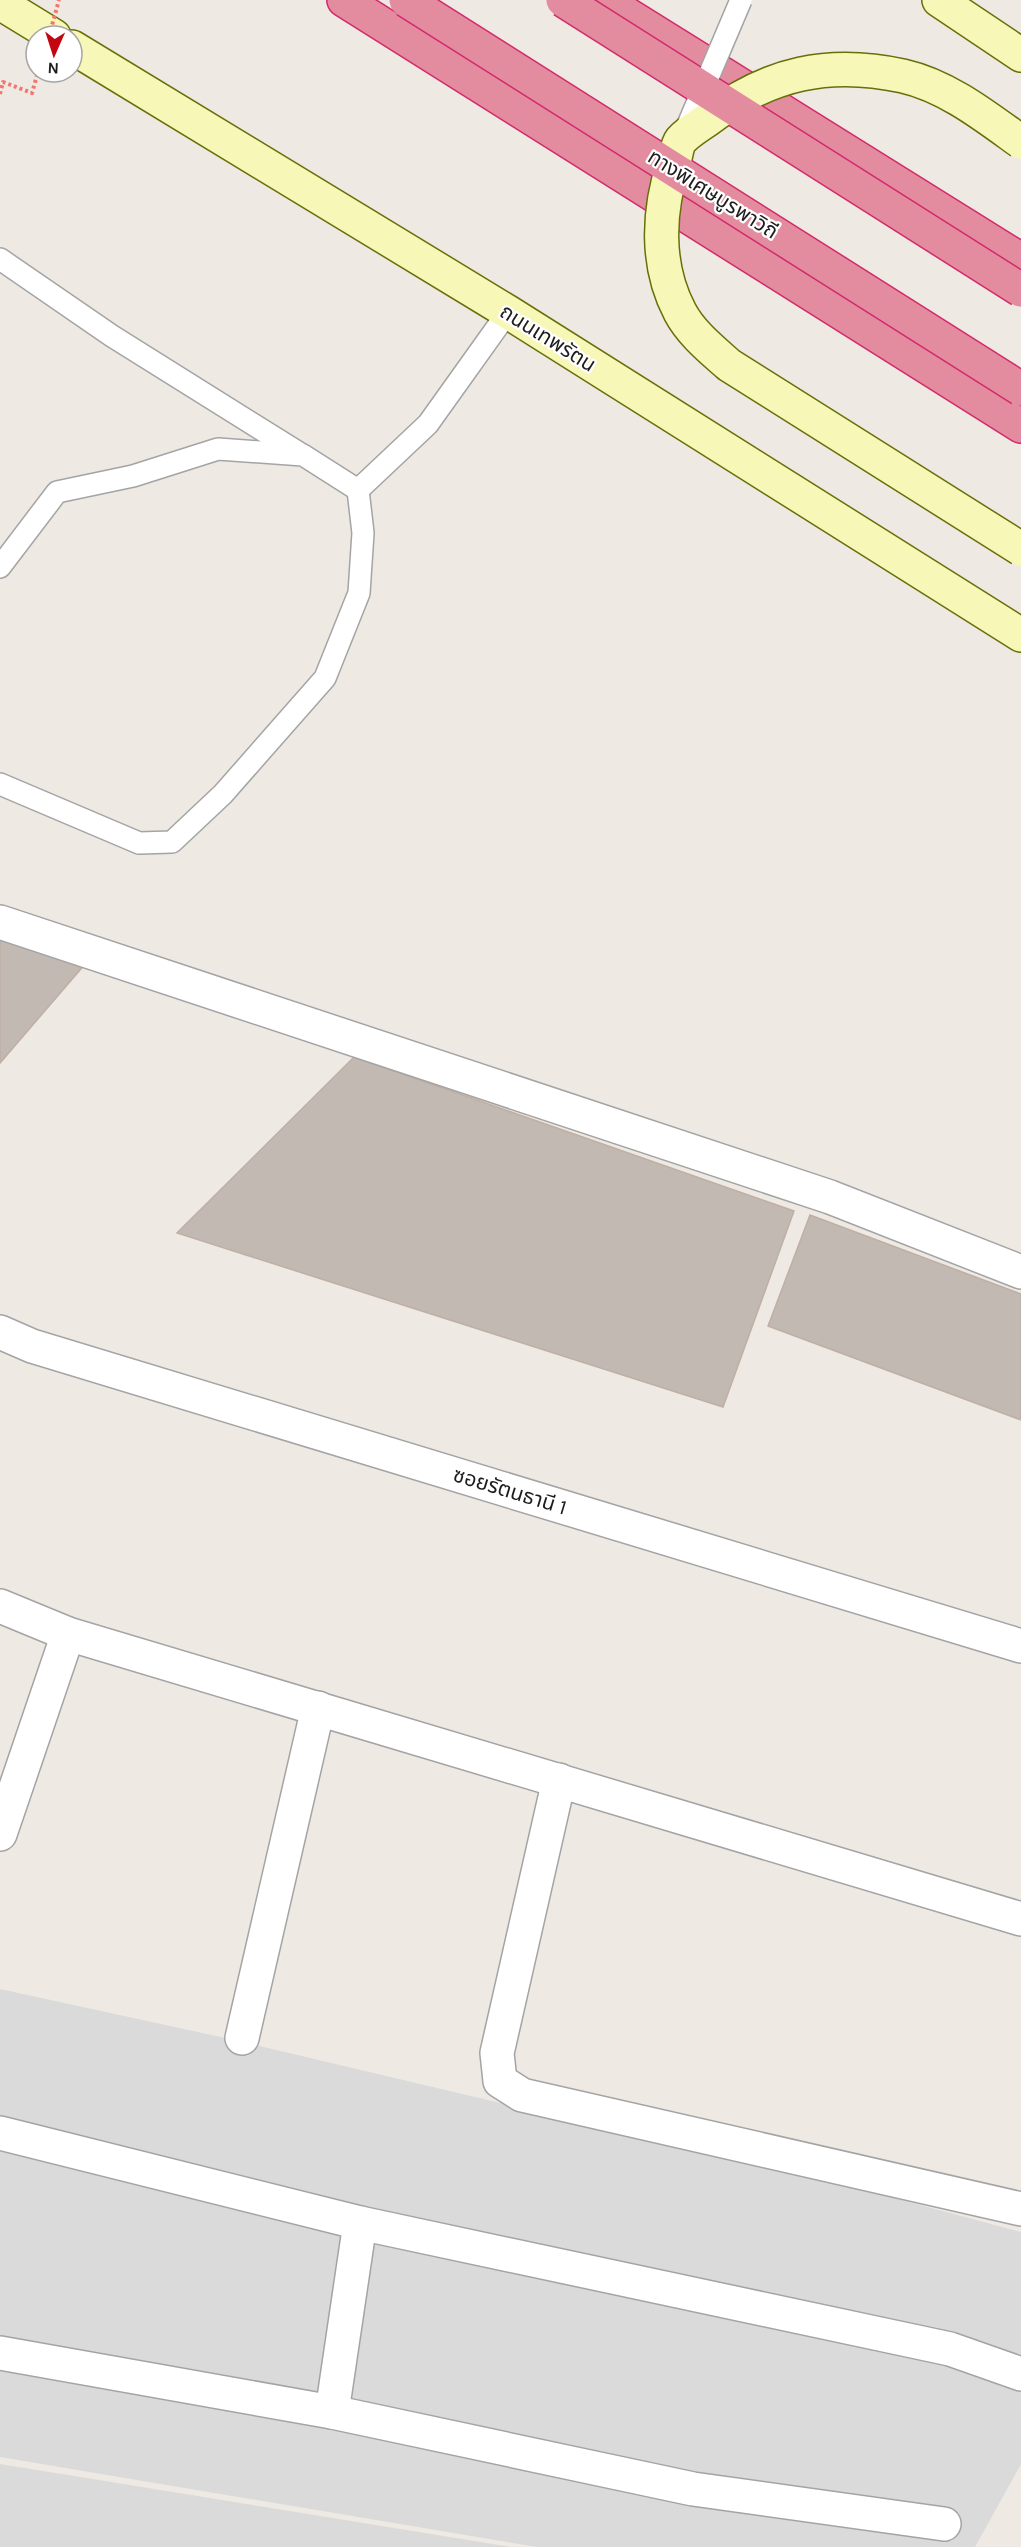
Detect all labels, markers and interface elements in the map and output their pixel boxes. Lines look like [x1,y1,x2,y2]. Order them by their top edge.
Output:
north arrow [24,24,84,84]
text: N [47,59,59,78]
street label: ทางพิเศษบูรพาวิถี [643,144,782,244]
street label: ถนนเทพรัตน [496,299,600,377]
street label: ซอยรัตนธานี 1 [450,1462,570,1520]

